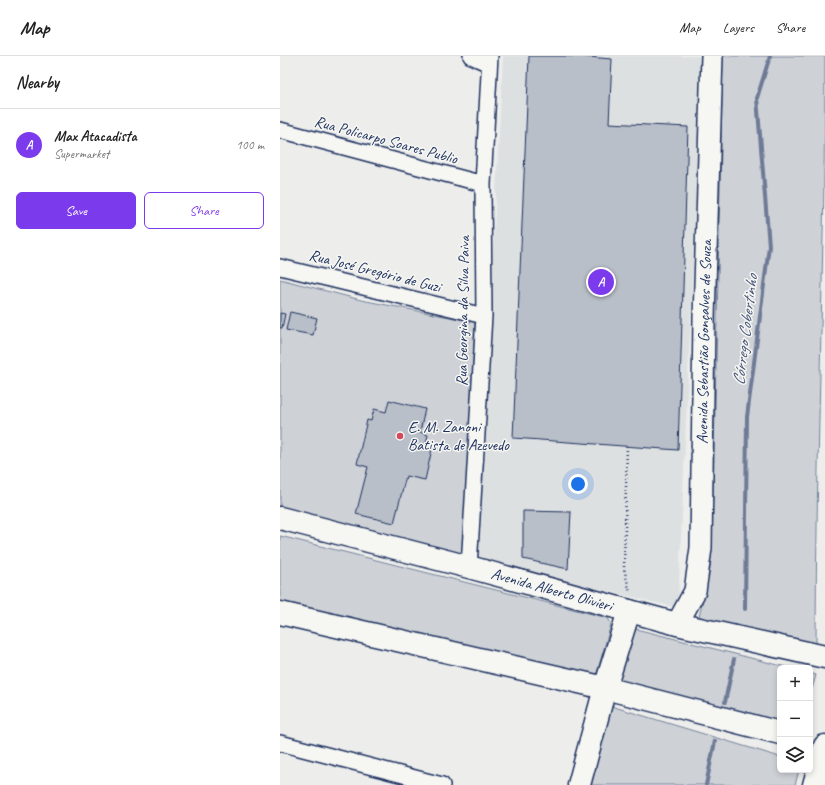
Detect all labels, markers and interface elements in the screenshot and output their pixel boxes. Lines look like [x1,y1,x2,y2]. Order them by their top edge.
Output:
text: Map [20,16,50,40]
text: Map [679,19,701,36]
text: Layers [723,19,754,36]
text: Share [776,19,805,36]
text: Nearby [16,72,59,93]
street label: Rua Policarpo Soares Publio [312,111,461,169]
text: Max Atacadista [54,127,137,146]
text: A [26,137,32,153]
text: 100 m [236,137,264,153]
text: Supermarket [54,146,109,162]
button: Save [16,192,136,229]
button: Share [144,192,264,229]
street label: Rua Georgina da Silva Paiva [452,234,474,386]
street label: Avenida Sebastião Gonçalves de Souza [692,238,716,444]
street label: Rua José Gregório de Guzi [307,245,445,298]
pin: A [588,267,614,297]
water label: Córrego Cobertinho [728,272,762,386]
place label: E. M. Zanoni Batista de Azevedo [408,417,510,455]
marker: E. M. Zanoni Batista de Azevedo [395,431,405,441]
your location [568,474,588,494]
street label: Avenida Alberto Olivieri [489,564,616,616]
map controls [777,665,813,773]
button: + [777,665,813,701]
button: − [777,701,813,737]
button: layers [777,737,813,773]

